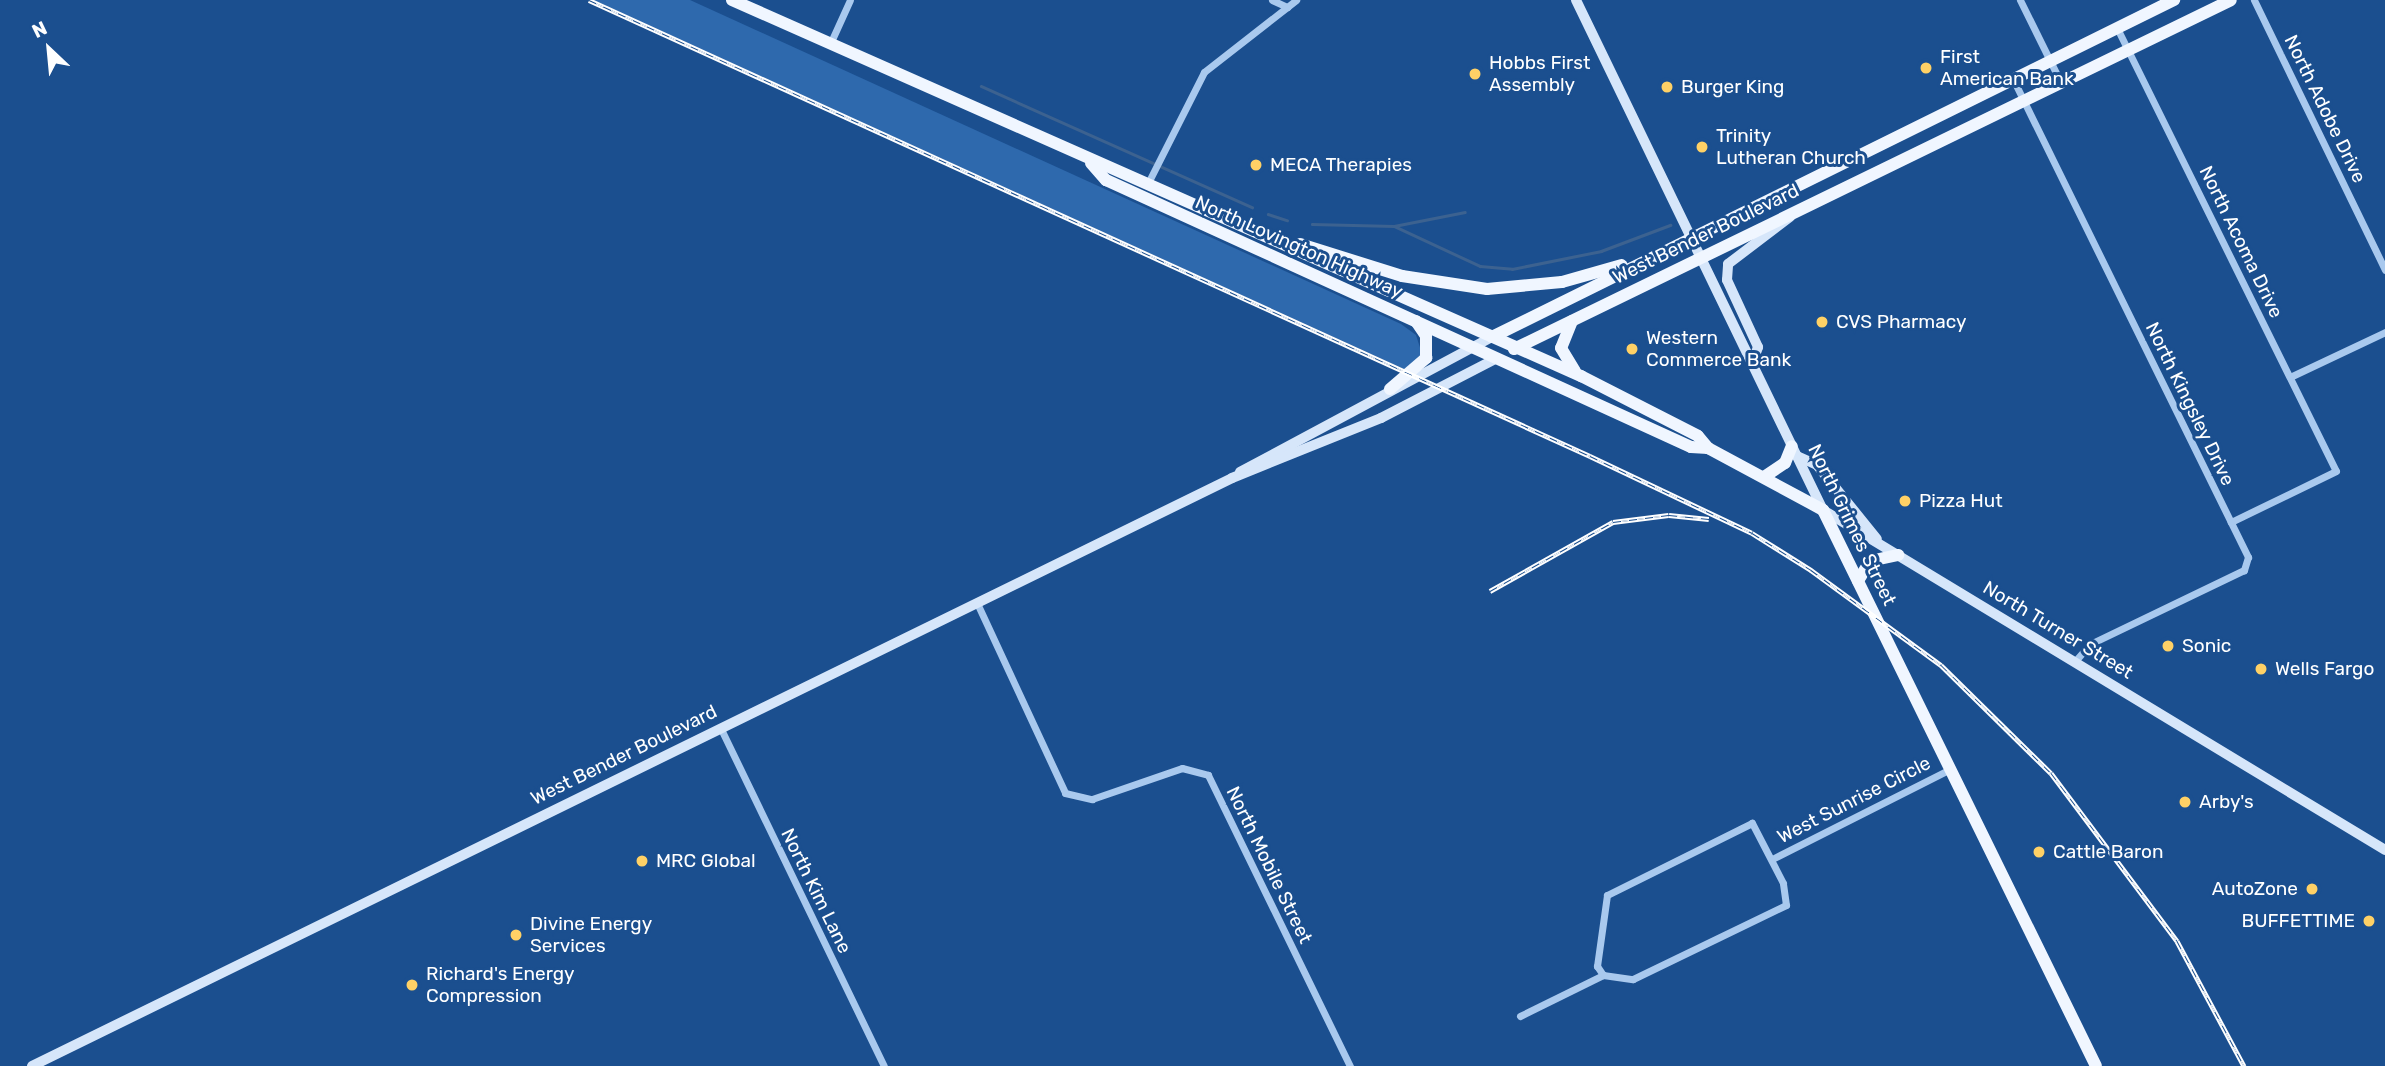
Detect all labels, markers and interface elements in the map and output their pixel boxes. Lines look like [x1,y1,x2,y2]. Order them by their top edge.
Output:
north arrow [14,14,84,84]
text: N [28,16,51,43]
street label: North Adobe Drive [2279,31,2371,187]
place label: First American Bank [1940,46,2074,90]
place label: Hobbs First Assembly [1489,52,1590,96]
marker: First American Bank [1918,60,1934,76]
marker: Hobbs First Assembly [1467,66,1483,82]
place label: Burger King [1681,76,1785,98]
marker: Burger King [1659,79,1675,95]
place label: Trinity Lutheran Church [1716,125,1866,169]
marker: Trinity Lutheran Church [1694,139,1710,155]
place label: MECA Therapies [1270,154,1413,176]
marker: MECA Therapies [1248,157,1264,173]
street label: North Acoma Drive [2194,162,2288,322]
street label: West Bender Boulevard [1609,179,1803,289]
street label: North Lovington Highway [1192,191,1406,303]
place label: CVS Pharmacy [1836,311,1966,333]
marker: CVS Pharmacy [1814,314,1830,330]
street label: North Kingsley Drive [2140,318,2240,490]
place label: Western Commerce Bank [1646,327,1791,371]
marker: Western Commerce Bank [1624,341,1640,357]
street label: North Grimes Street [1803,441,1901,609]
place label: Pizza Hut [1919,490,2003,512]
marker: Pizza Hut [1897,493,1913,509]
street label: North Turner Street [1978,576,2138,684]
place label: Sonic [2182,635,2231,657]
marker: Sonic [2160,638,2176,654]
place label: Wells Fargo [2275,658,2374,680]
marker: Wells Fargo [2253,661,2269,677]
street label: West Bender Boulevard [527,700,721,810]
street label: West Sunrise Circle [1774,752,1934,848]
street label: North Mobile Street [1221,783,1317,947]
place label: Arby's [2199,791,2254,813]
marker: Arby's [2177,794,2193,810]
street label: North Kim Lane [776,825,856,957]
place label: Cattle Baron [2053,841,2163,863]
marker: Cattle Baron [2031,844,2047,860]
place label: MRC Global [656,850,756,872]
marker: MRC Global [634,853,650,869]
place label: AutoZone [2212,878,2298,900]
marker: AutoZone [2304,881,2320,897]
place label: BUFFETTIME [2241,910,2355,932]
place label: Divine Energy Services [530,913,652,957]
marker: BUFFETTIME [2361,913,2377,929]
marker: Divine Energy Services [508,927,524,943]
place label: Richard's Energy Compression [426,963,575,1007]
marker: Richard's Energy Compression [404,977,420,993]

